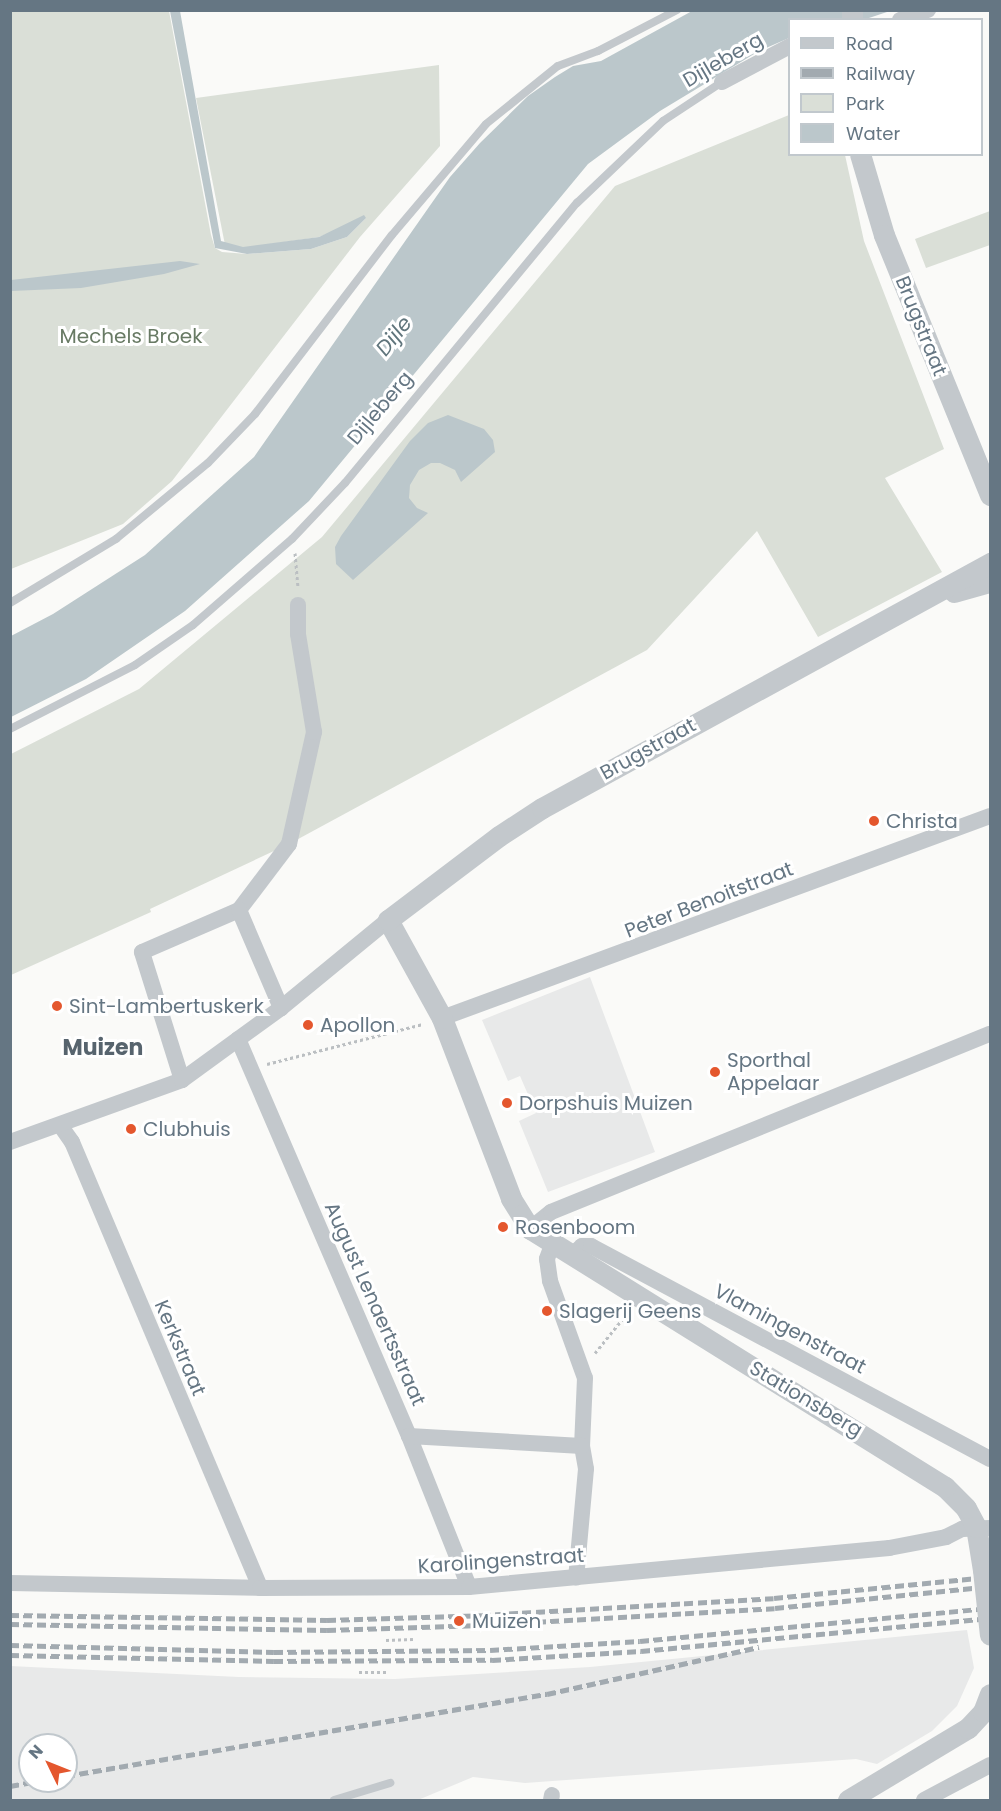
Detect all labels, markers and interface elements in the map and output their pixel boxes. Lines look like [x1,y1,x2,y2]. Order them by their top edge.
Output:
legend [788,18,983,156]
street label: Dijleberg [679,28,767,92]
text: Road [846,31,893,56]
text: Railway [846,61,915,86]
text: Park [846,91,885,116]
text: Water [846,121,900,146]
street label: Brugstraat [890,273,952,379]
water label: Dijle [371,311,417,361]
park label: Mechels Broek [60,324,202,348]
street label: Dijleberg [342,366,418,450]
street label: Brugstraat [596,713,700,785]
place label: Christa [886,809,958,833]
marker: Christa [867,814,881,828]
street label: Peter Benoitstraat [621,857,797,943]
place label: Sint-Lambertuskerk [69,994,264,1018]
marker: Sint-Lambertuskerk [50,999,64,1013]
place label: Apollon [320,1013,395,1037]
marker: Apollon [301,1018,315,1032]
district label: Muizen [63,1035,143,1061]
place label: Sporthal Appelaar [727,1048,819,1095]
marker: Sporthal Appelaar [708,1065,722,1079]
place label: Dorpshuis Muizen [519,1091,693,1115]
marker: Dorpshuis Muizen [500,1096,514,1110]
place label: Clubhuis [143,1117,231,1141]
marker: Clubhuis [124,1122,138,1136]
street label: August Lenaertsstraat [319,1199,431,1409]
place label: Rosenboom [515,1215,635,1239]
marker: Rosenboom [496,1220,510,1234]
street label: Vlamingenstraat [710,1279,870,1379]
street label: Kerkstraat [149,1297,211,1399]
place label: Slagerij Geens [559,1299,701,1323]
marker: Slagerij Geens [540,1304,554,1318]
street label: Stationsberg [745,1356,867,1442]
street label: Karolingenstraat [417,1543,585,1579]
place label: Muizen [472,1609,541,1633]
marker: Muizen [450,1612,468,1630]
north arrow [18,1733,78,1793]
text: N [23,1740,48,1764]

